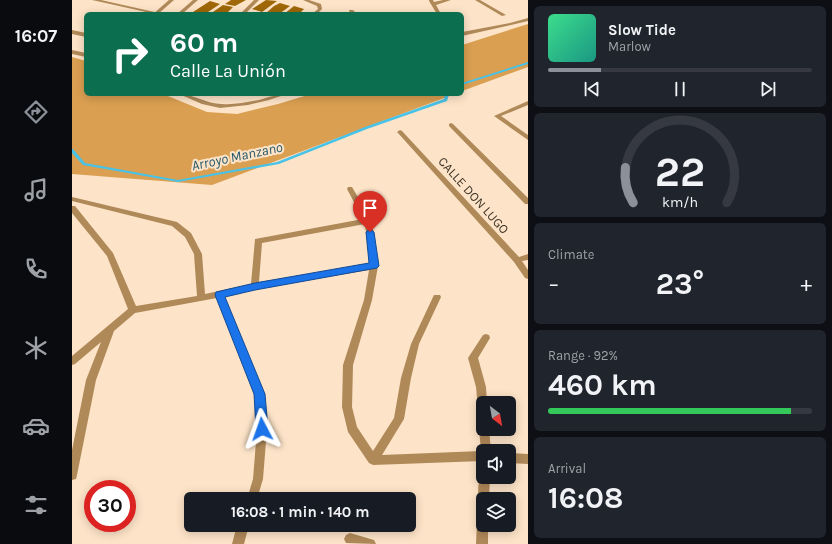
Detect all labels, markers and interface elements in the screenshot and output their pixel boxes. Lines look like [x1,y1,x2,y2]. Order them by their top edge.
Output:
text: Slow Tide [608,21,676,39]
text: 16:07 [15,25,57,47]
text: 60 m [170,26,238,59]
icon: right [104,28,156,80]
text: Marlow [608,39,651,54]
text: Calle La Unión [170,60,286,82]
icon: previous [581,78,603,100]
icon: pause [669,78,691,100]
icon: next [757,78,779,100]
icon: directions [22,98,50,126]
water label: Arroyo Manzano [190,139,284,174]
text: 22 [655,148,705,196]
street label: CALLE DON LUGO [435,154,512,237]
icon: music [22,176,50,204]
pin [353,191,387,232]
text: km/h [662,194,698,211]
icon: arrive [359,197,381,219]
text: Climate [548,247,594,262]
icon: phone [22,255,50,283]
text: 23° [656,266,704,302]
text: − [548,271,560,297]
text: + [800,271,812,297]
icon: climate [22,334,50,362]
text: Range · 92% [548,348,618,363]
text: 460 km [548,367,657,403]
north arrow [476,396,516,436]
map controls [476,396,516,532]
position arrow [241,408,283,450]
icon: car [22,412,50,440]
button: sound [476,444,516,484]
text: Arrival [548,461,586,476]
speed limit sign: 30 [84,480,136,532]
text: 16:08 [548,480,623,516]
icon: filters [22,491,50,519]
button: layers [476,492,516,532]
text: 16:08 · 1 min · 140 m [231,503,369,521]

